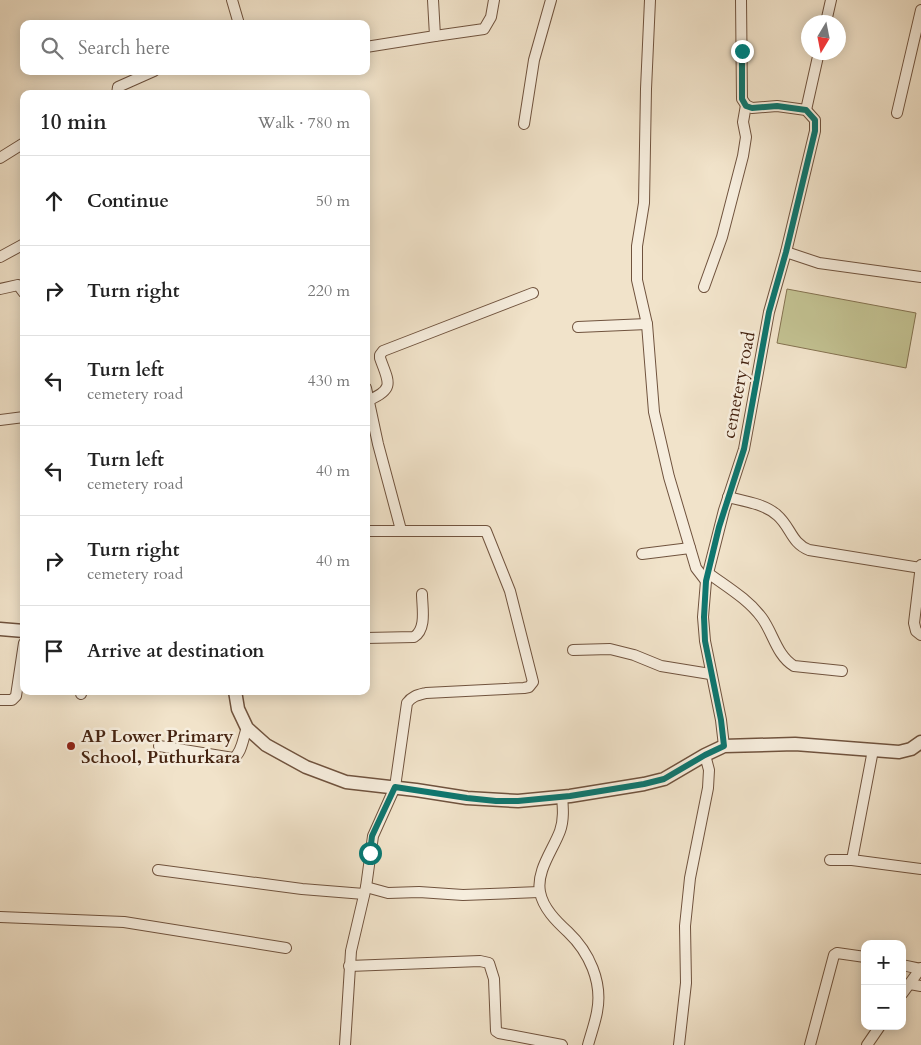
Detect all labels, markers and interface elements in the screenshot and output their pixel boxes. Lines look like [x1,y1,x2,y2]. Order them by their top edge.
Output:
north arrow [801,15,846,60]
search box [20,20,370,75]
icon: search [38,34,66,62]
text: Search here [78,35,170,61]
route end [731,40,754,63]
text: 10 min [40,108,107,137]
text: Walk · 780 m [258,112,350,134]
icon: ahead [40,187,68,215]
text: Continue [87,188,169,214]
text: 50 m [316,190,350,212]
icon: right [40,277,68,305]
text: Turn right [87,278,179,304]
text: 220 m [308,280,350,302]
street label: cemetery road [716,329,762,440]
text: Turn left [87,357,164,383]
icon: left [40,367,68,395]
text: 430 m [308,370,350,392]
text: cemetery road [87,383,183,405]
text: Turn left [87,447,164,473]
icon: left [40,457,68,485]
text: 40 m [316,460,350,482]
text: cemetery road [87,473,183,495]
text: Turn right [87,537,179,563]
icon: right [40,547,68,575]
text: 40 m [316,550,350,572]
text: cemetery road [87,563,183,585]
icon: arrive [40,637,68,665]
text: Arrive at destination [87,638,264,664]
place label: AP Lower Primary School, Puthurkara [81,724,241,770]
marker: AP Lower Primary School, Puthurkara [65,740,77,752]
route start [359,842,382,865]
map controls [861,940,906,1030]
button: + [861,940,906,985]
button: − [861,985,906,1030]

